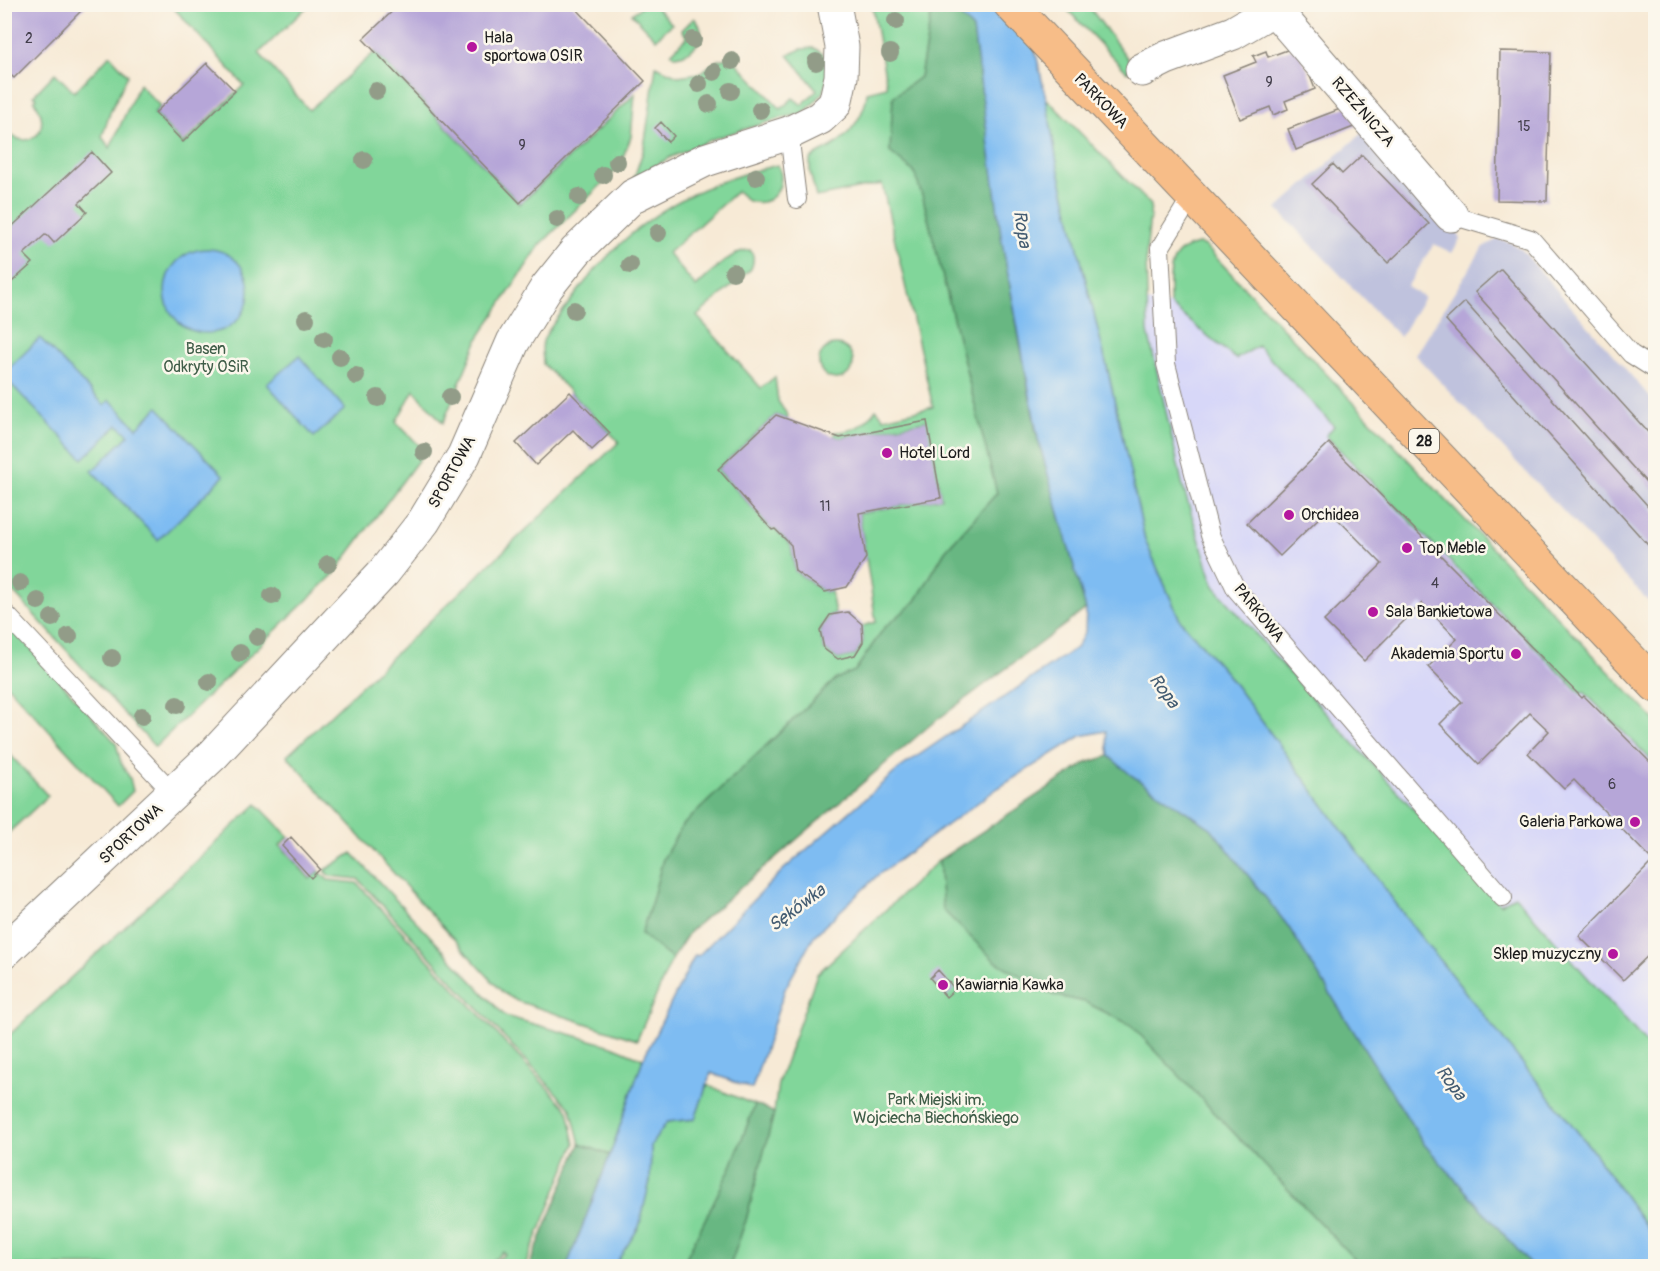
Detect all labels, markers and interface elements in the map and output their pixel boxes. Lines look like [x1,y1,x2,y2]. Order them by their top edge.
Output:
place label: Hala sportowa OSIR [484,28,583,66]
house number: 2 [25,30,33,47]
marker: Hala sportowa OSIR [465,40,479,54]
street label: PARKOWA [1070,69,1132,133]
street label: RZEŹNICZA [1327,73,1399,151]
house number: 9 [1265,74,1273,91]
house number: 15 [1517,118,1531,135]
house number: 9 [518,137,526,154]
water label: Ropa [1008,209,1037,251]
park label: Basen Odkryty OSiR [163,339,249,377]
road number: 28 [1409,429,1439,453]
street label: SPORTOWA [424,432,480,512]
place label: Hotel Lord [899,443,970,463]
marker: Hotel Lord [880,446,894,460]
house number: 11 [820,498,830,515]
place label: Orchidea [1301,505,1359,525]
marker: Orchidea [1282,508,1296,522]
place label: Top Meble [1419,538,1486,558]
marker: Top Meble [1400,541,1414,555]
house number: 4 [1431,575,1439,592]
street label: PARKOWA [1229,580,1289,646]
place label: Sala Bankietowa [1385,602,1492,622]
marker: Sala Bankietowa [1366,605,1380,619]
place label: Akademia Sportu [1390,644,1504,664]
marker: Akademia Sportu [1509,647,1523,661]
water label: Ropa [1144,669,1185,714]
house number: 6 [1608,776,1616,793]
street label: SPORTOWA [95,800,167,868]
place label: Galeria Parkowa [1519,812,1623,832]
marker: Galeria Parkowa [1628,815,1642,829]
water label: Sękówka [764,878,831,937]
place label: Sklep muzyczny [1493,944,1601,964]
marker: Sklep muzyczny [1606,947,1620,961]
place label: Kawiarnia Kawka [955,975,1064,995]
marker: Kawiarnia Kawka [936,978,950,992]
water label: Ropa [1431,1061,1472,1106]
park label: Park Miejski im. Wojciecha Biechońskiego [853,1090,1019,1128]

